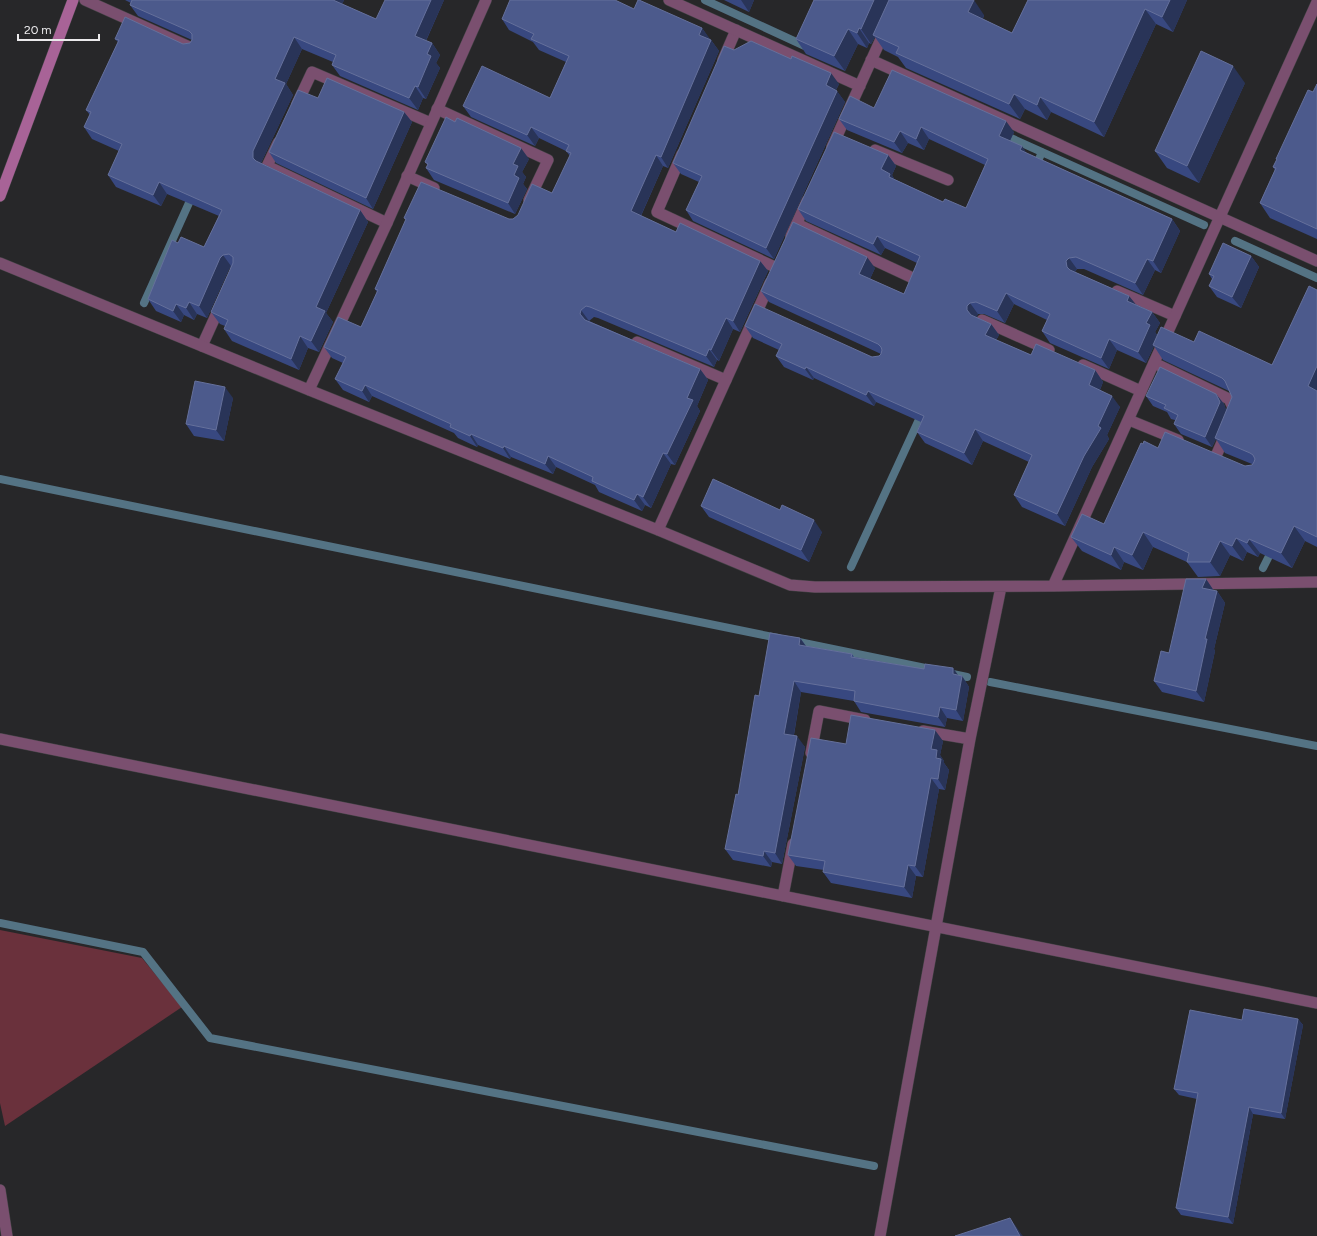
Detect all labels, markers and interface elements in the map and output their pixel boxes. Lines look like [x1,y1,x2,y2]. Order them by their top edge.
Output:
scale bar [18,16,99,42]
text: 20 m [24,23,52,37]

